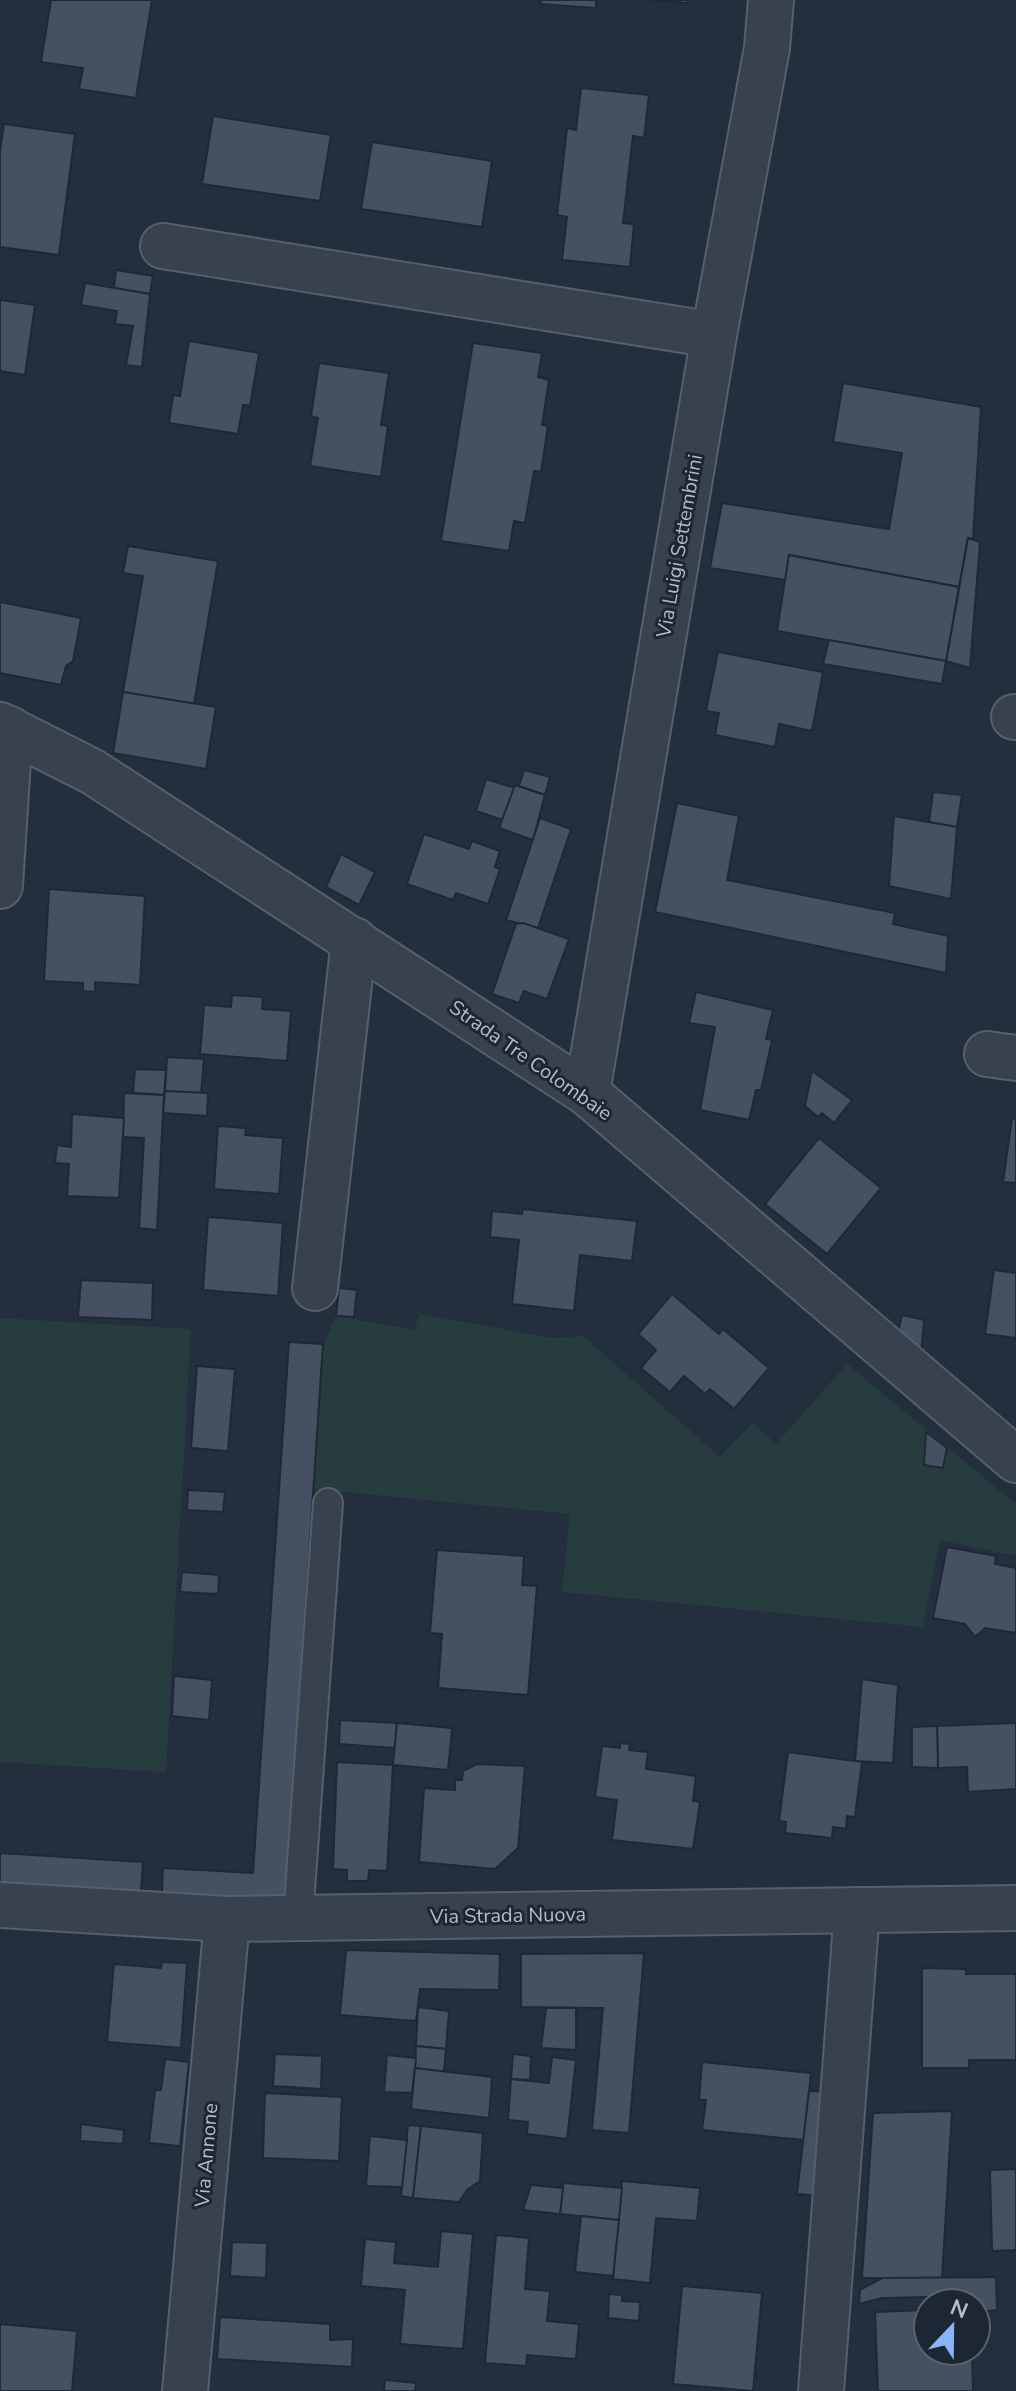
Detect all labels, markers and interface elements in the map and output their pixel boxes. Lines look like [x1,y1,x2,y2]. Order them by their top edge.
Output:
street label: Via Luigi Settembrini [650,452,709,641]
street label: Strada Tre Colombaie [444,994,618,1127]
street label: Via Strada Nuova [429,1901,586,1930]
street label: Via Annone [188,2102,225,2209]
north arrow [912,2287,992,2367]
text: N [946,2292,972,2326]

